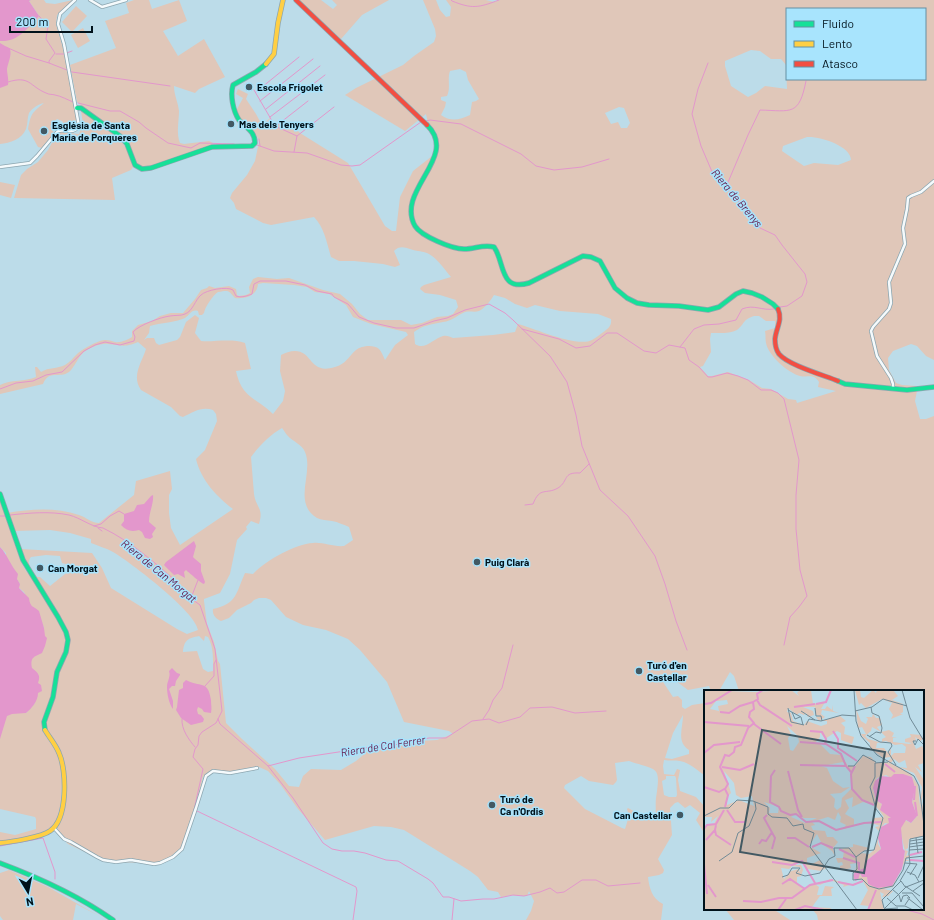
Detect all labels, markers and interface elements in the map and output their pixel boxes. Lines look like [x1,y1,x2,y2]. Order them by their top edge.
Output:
scale bar [10,8,92,34]
legend [786,8,926,80]
text: 200 m [16,14,48,28]
text: Fluido [822,16,854,30]
text: Lento [822,36,852,50]
text: Atasco [822,56,858,70]
place label: Escola Frigolet [257,81,323,93]
marker: Escola Frigolet [244,82,254,92]
place label: Mas dels Tenyers [239,118,314,130]
place label: Església de Santa Maria de Porqueres [52,119,137,143]
marker: Mas dels Tenyers [226,119,236,129]
marker: Església de Santa Maria de Porqueres [39,126,49,136]
water label: Riera de Brenys [709,166,765,229]
water label: Riera de Can Morgat [119,536,200,605]
place label: Puig Clarà [485,556,529,568]
marker: Puig Clarà [472,557,482,567]
place label: Can Morgat [48,562,98,574]
marker: Can Morgat [35,563,45,573]
place label: Turó d'en Castellar [647,659,687,683]
marker: Turó d'en Castellar [634,666,644,676]
inset map [704,690,924,910]
water label: Riera de Cal Ferrer [340,732,427,759]
place label: Turó de Ca n'Ordis [500,793,543,817]
marker: Turó de Ca n'Ordis [487,800,497,810]
place label: Can Castellar [614,809,672,821]
marker: Can Castellar [675,810,685,820]
north arrow [8,872,48,912]
text: N [25,895,35,909]

